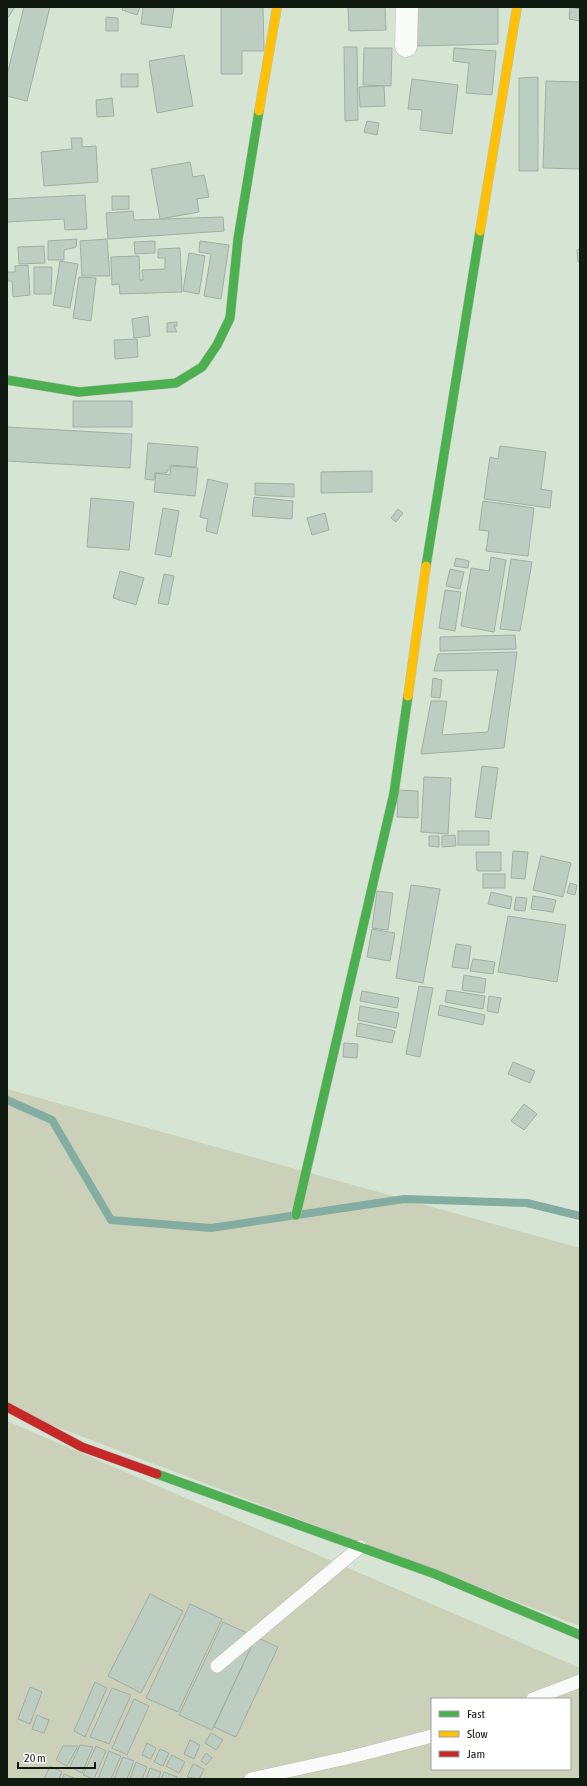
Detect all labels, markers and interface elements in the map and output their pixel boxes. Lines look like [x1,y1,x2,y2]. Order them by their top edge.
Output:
legend [431,1698,571,1770]
text: Fast [467,1707,485,1721]
text: Slow [467,1727,488,1741]
scale bar [18,1744,95,1770]
text: Jam [467,1747,485,1761]
text: 20 m [24,1751,46,1765]

